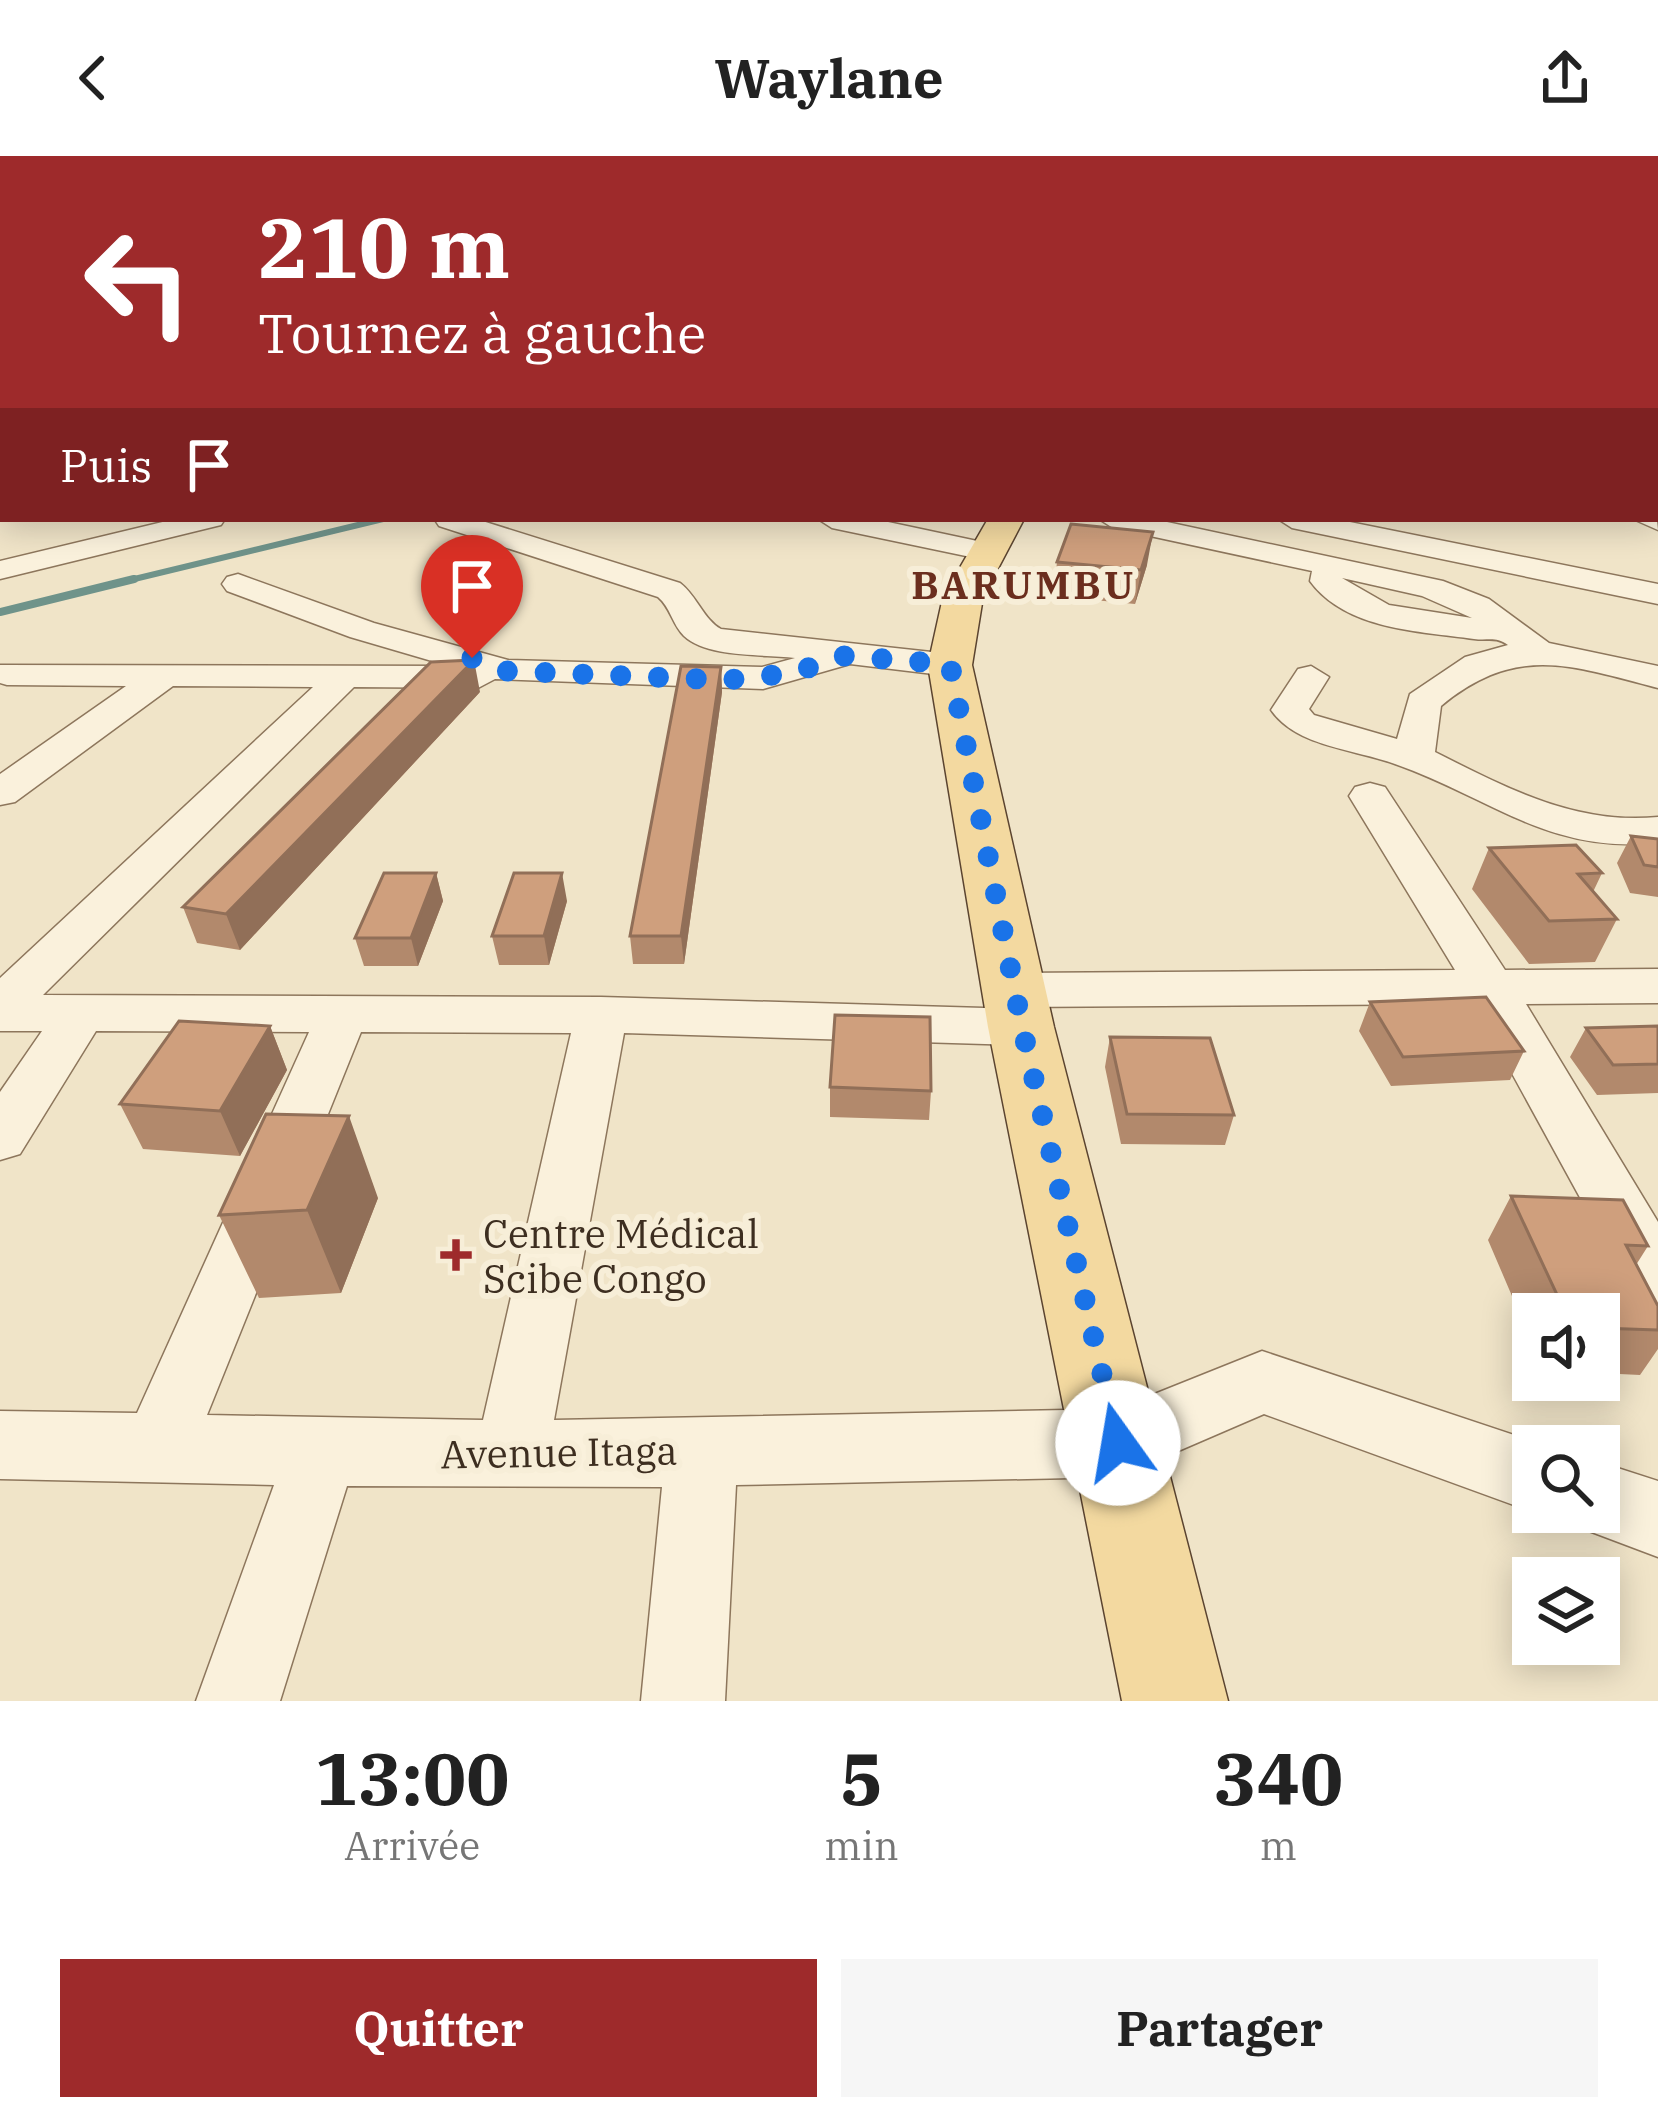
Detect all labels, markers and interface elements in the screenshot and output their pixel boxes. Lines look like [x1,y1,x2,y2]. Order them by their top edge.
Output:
text: Waylane [715,43,943,113]
icon: back [60,45,126,111]
icon: share [1532,45,1598,111]
text: 210 m [258,192,510,301]
icon: left [60,204,216,360]
text: Tournez à gauche [258,298,706,368]
icon: arrive [176,432,242,498]
text: Puis [60,436,152,494]
pin [421,535,523,658]
icon: arrive [439,553,505,619]
district label: BARUMBU [911,559,1137,610]
place label: Centre Médical Scibe Congo [483,1208,759,1304]
marker: Centre Médical Scibe Congo [440,1239,472,1271]
map controls [1512,1293,1620,1665]
button: sound [1512,1293,1620,1401]
position arrow [1055,1380,1181,1506]
street label: Avenue Itaga [440,1424,678,1480]
button: search [1512,1425,1620,1533]
button: layers [1512,1557,1620,1665]
text: 13:00 [315,1731,509,1825]
text: 5 [840,1731,883,1825]
text: 340 [1214,1731,1343,1825]
text: Arrivée [344,1820,480,1871]
text: min [824,1820,899,1871]
text: m [1260,1820,1297,1871]
button: Quitter [60,1959,817,2097]
button: Partager [841,1959,1598,2097]

